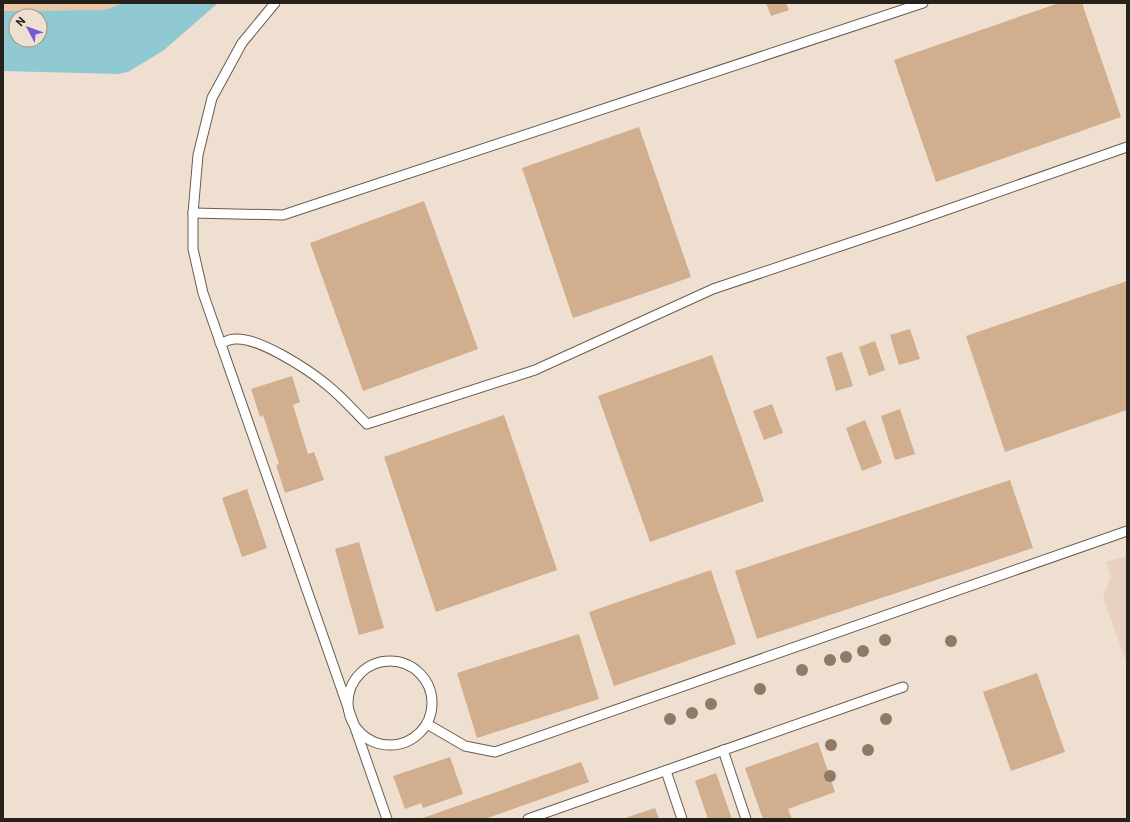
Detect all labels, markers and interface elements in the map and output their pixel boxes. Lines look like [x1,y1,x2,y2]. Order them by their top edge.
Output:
north arrow [8,8,48,48]
text: N [13,14,28,29]

